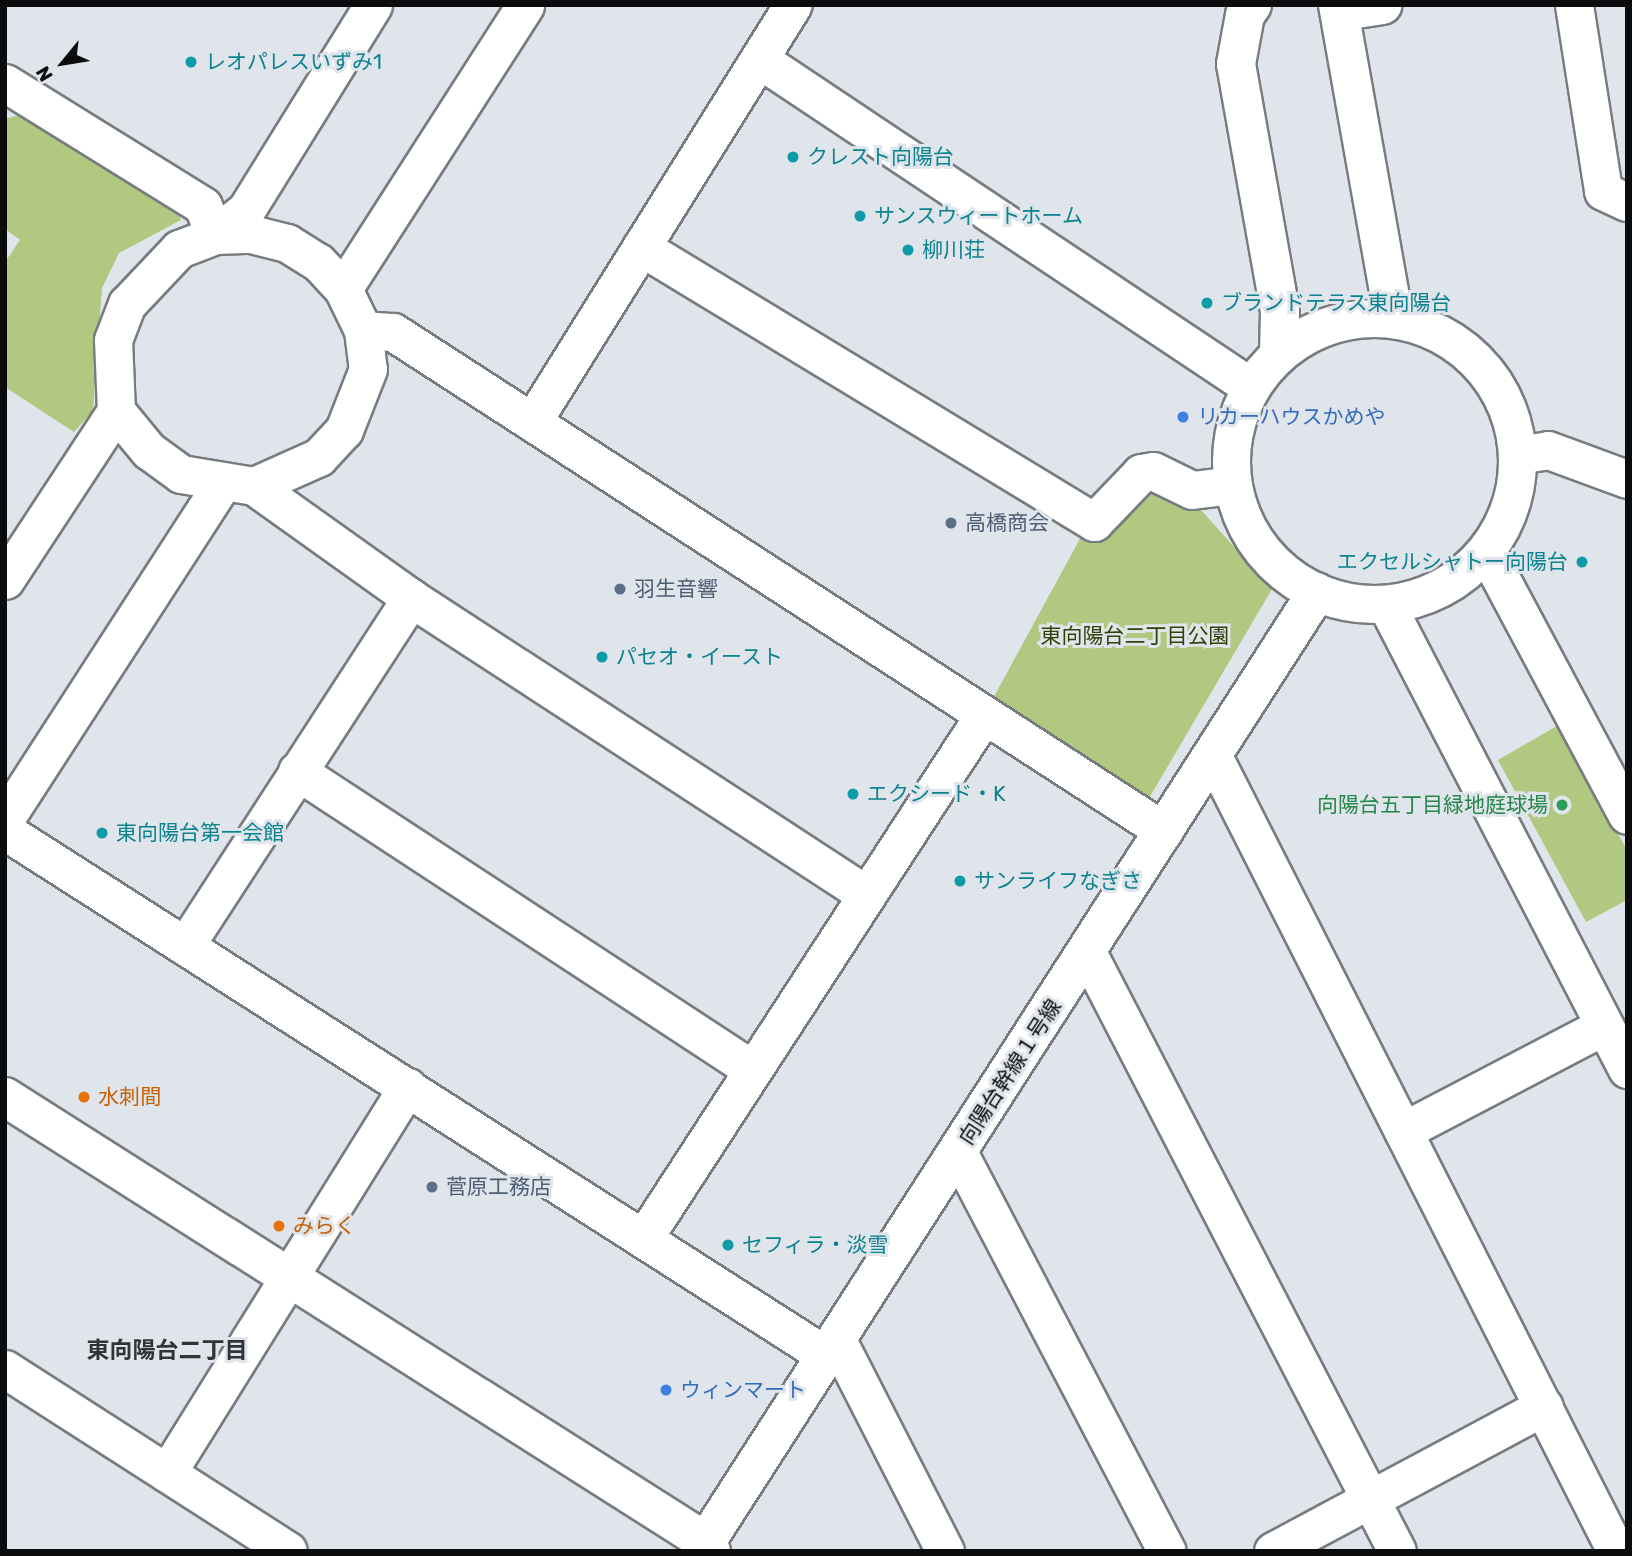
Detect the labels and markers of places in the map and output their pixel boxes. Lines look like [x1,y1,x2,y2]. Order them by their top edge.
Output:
place label: レオパレスいずみ1 [205,49,382,75]
marker: レオパレスいずみ1 [183,54,199,70]
place label: クレスト向陽台 [807,144,954,170]
marker: クレスト向陽台 [785,149,801,165]
place label: サンスウィートホーム [874,203,1084,229]
marker: サンスウィートホーム [852,208,868,224]
place label: 柳川荘 [922,237,985,263]
marker: 柳川荘 [900,242,916,258]
place label: ブランドテラス東向陽台 [1221,290,1452,316]
marker: ブランドテラス東向陽台 [1199,295,1215,311]
place label: リカーハウスかめや [1197,404,1386,430]
marker: リカーハウスかめや [1175,409,1191,425]
place label: 高橋商会 [965,510,1049,536]
marker: 高橋商会 [943,515,959,531]
place label: エクセルシャトー向陽台 [1337,549,1568,575]
marker: エクセルシャトー向陽台 [1574,554,1590,570]
place label: 羽生音響 [634,576,718,602]
marker: 羽生音響 [612,581,628,597]
place label: パセオ・イースト [616,644,784,670]
marker: パセオ・イースト [594,649,610,665]
place label: エクシード・K [867,781,1006,807]
marker: エクシード・K [845,786,861,802]
place label: 向陽台五丁目緑地庭球場 [1317,792,1548,818]
marker: 向陽台五丁目緑地庭球場 [1554,797,1570,813]
place label: 東向陽台第一会館 [116,820,284,846]
marker: 東向陽台第一会館 [94,825,110,841]
place label: サンライフなぎさ [974,868,1142,894]
marker: サンライフなぎさ [952,873,968,889]
place label: 水刺間 [98,1084,161,1110]
marker: 水刺間 [76,1089,92,1105]
place label: 菅原工務店 [446,1174,551,1200]
marker: 菅原工務店 [424,1179,440,1195]
place label: みらく [293,1213,356,1239]
marker: みらく [271,1218,287,1234]
place label: セフィラ・淡雪 [742,1232,889,1258]
marker: セフィラ・淡雪 [720,1237,736,1253]
place label: ウィンマート [680,1377,806,1403]
marker: ウィンマート [658,1382,674,1398]

